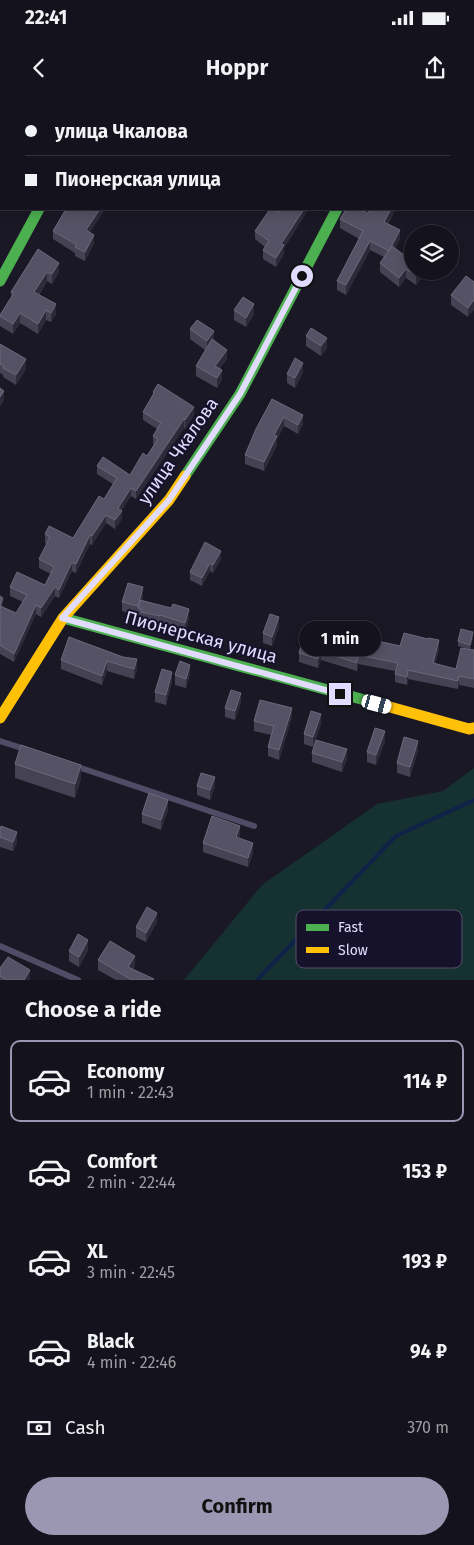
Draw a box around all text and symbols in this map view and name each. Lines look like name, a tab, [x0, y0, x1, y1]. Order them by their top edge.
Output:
text: 22:41	[25, 6, 67, 29]
icon: back	[25, 54, 53, 82]
text: Hoppr	[206, 54, 268, 81]
icon: share	[421, 54, 449, 82]
text: улица Чкалова	[55, 120, 188, 143]
text: Пионерская улица	[55, 168, 221, 191]
map controls	[404, 225, 459, 280]
button: layers	[404, 225, 459, 280]
route start	[291, 265, 313, 287]
street label: улица Чкалова	[133, 393, 223, 509]
street label: Пионерская улица	[122, 606, 280, 668]
callout: 1 min	[299, 622, 381, 656]
text: 1 min	[321, 629, 359, 648]
route end	[329, 683, 351, 705]
car	[360, 693, 393, 715]
legend	[296, 910, 462, 968]
text: Fast	[338, 919, 364, 936]
text: Slow	[338, 942, 368, 959]
text: Choose a ride	[25, 996, 161, 1023]
icon: car	[27, 1059, 72, 1104]
text: Economy	[87, 1060, 164, 1083]
text: 114 ₽	[403, 1070, 447, 1093]
text: 1 min · 22:43	[87, 1083, 174, 1102]
icon: car	[27, 1149, 72, 1194]
text: Comfort	[87, 1150, 157, 1173]
text: 153 ₽	[402, 1160, 447, 1183]
text: 2 min · 22:44	[87, 1173, 176, 1192]
icon: car	[27, 1239, 72, 1284]
text: XL	[87, 1240, 108, 1263]
text: 193 ₽	[402, 1250, 447, 1273]
text: 3 min · 22:45	[87, 1263, 175, 1282]
icon: car	[27, 1329, 72, 1374]
text: Black	[87, 1330, 134, 1353]
text: 94 ₽	[410, 1340, 447, 1363]
text: 4 min · 22:46	[87, 1353, 176, 1372]
icon: cash	[25, 1414, 53, 1442]
text: Cash	[65, 1416, 106, 1439]
text: 370 m	[407, 1418, 449, 1437]
button: Confirm	[25, 1477, 449, 1535]

